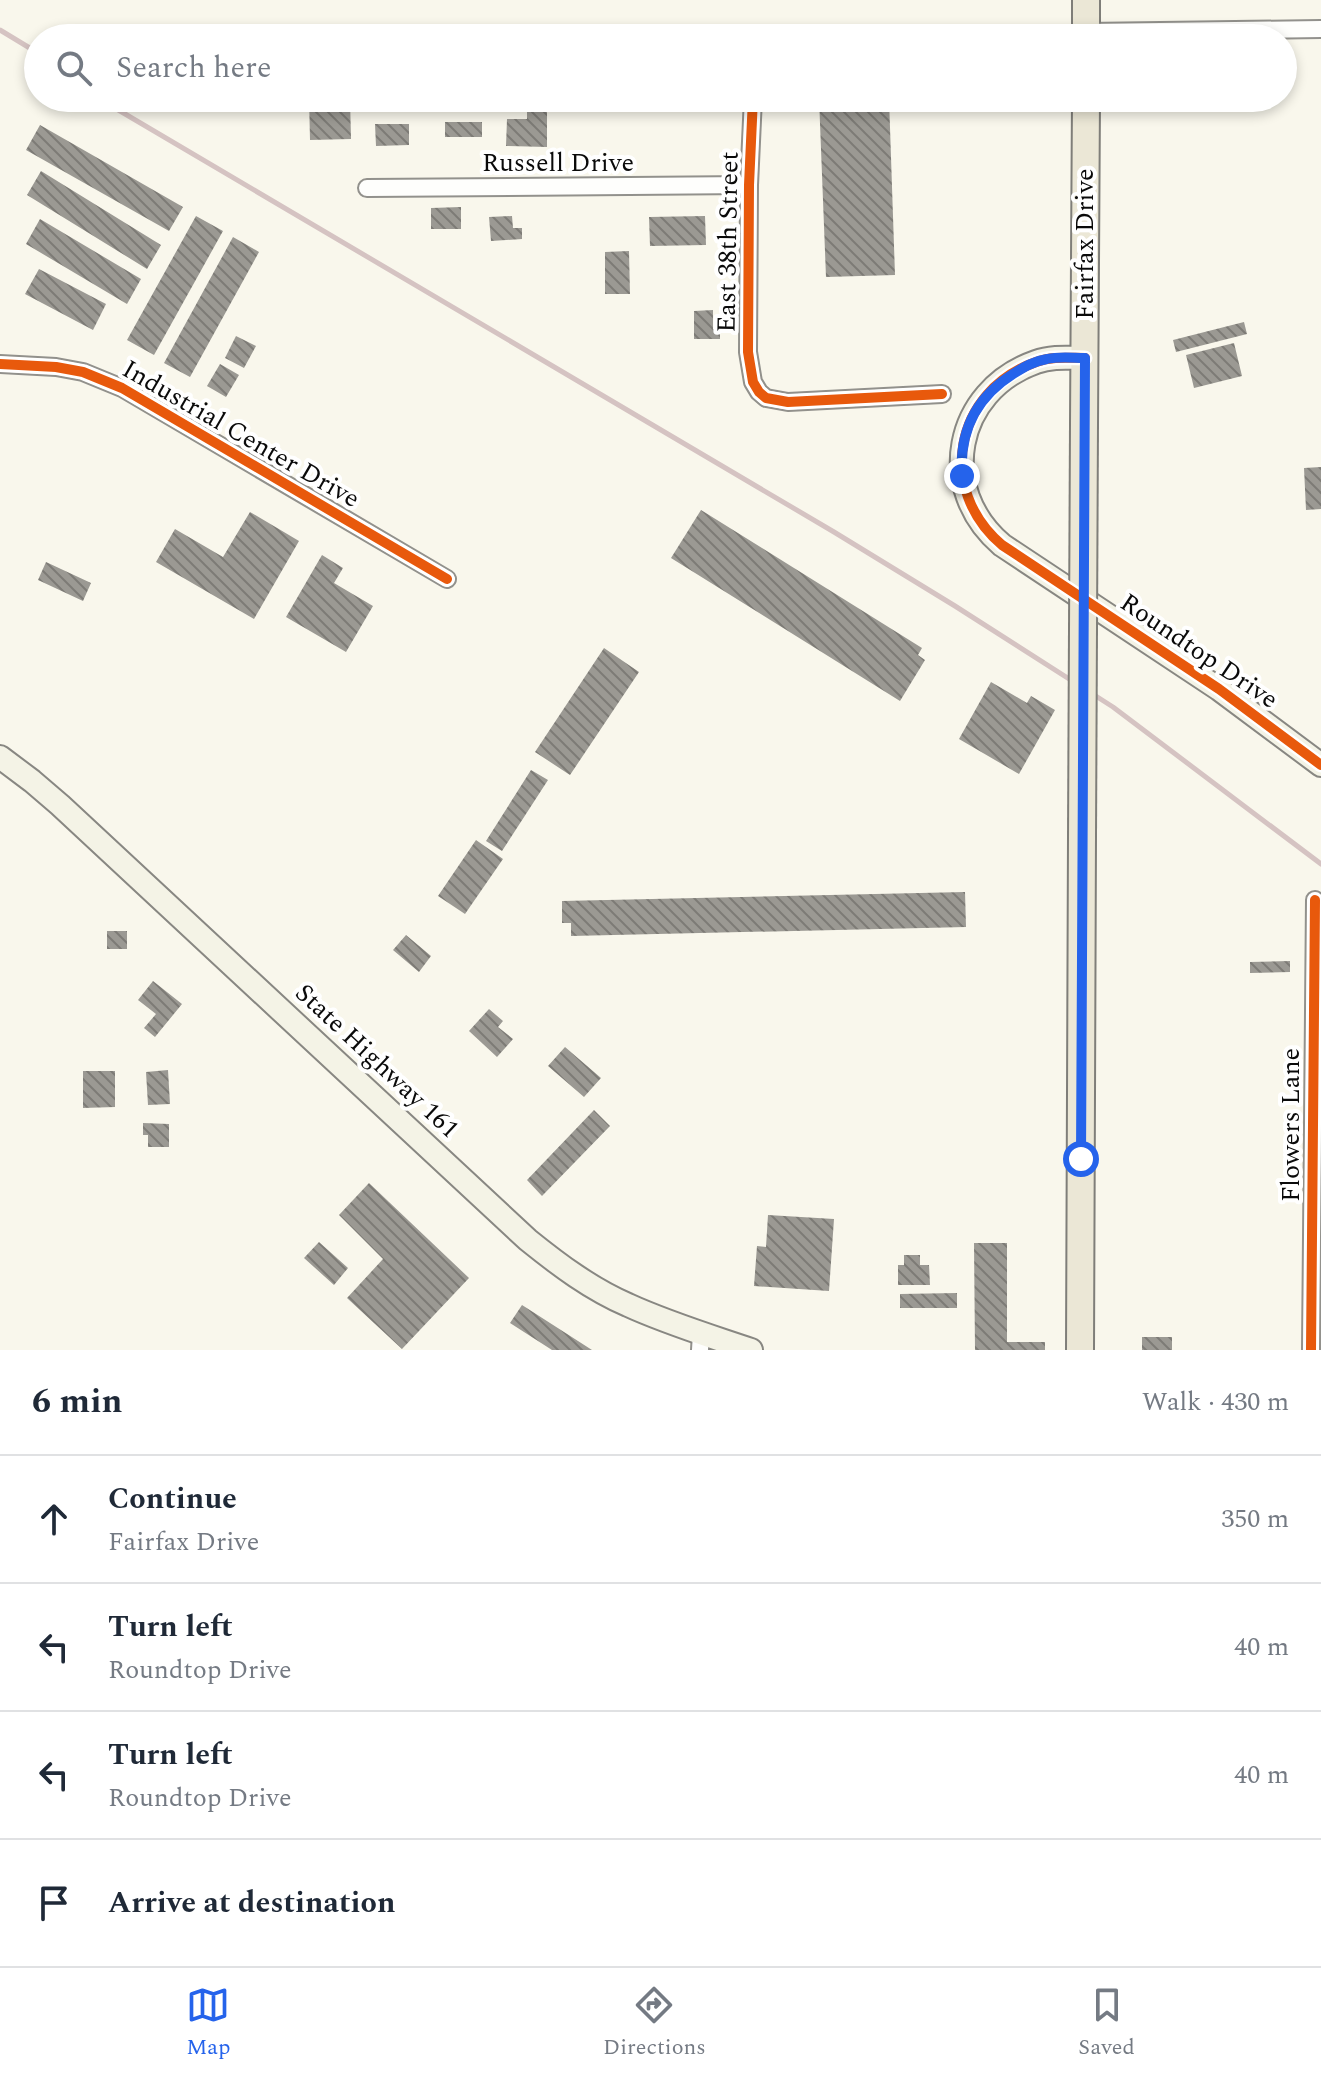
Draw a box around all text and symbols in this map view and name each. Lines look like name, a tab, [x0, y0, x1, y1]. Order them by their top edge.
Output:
search box	[24, 24, 1297, 112]
text: Search here	[116, 45, 272, 91]
icon: search	[52, 46, 96, 90]
street label: Russell Drive	[482, 143, 634, 183]
street label: East 38th Street	[706, 151, 750, 333]
street label: Fairfax Drive	[1065, 168, 1105, 320]
street label: Industrial Center Drive	[115, 349, 367, 519]
route end	[944, 458, 980, 494]
street label: Roundtop Drive	[1112, 583, 1286, 719]
street label: State Highway 161	[286, 974, 468, 1148]
street label: Flowers Lane	[1271, 1048, 1311, 1202]
route start	[1063, 1141, 1099, 1177]
text: 6 min	[32, 1376, 122, 1428]
text: Walk · 430 m	[1142, 1382, 1289, 1422]
text: Continue	[108, 1476, 237, 1522]
icon: ahead	[32, 1497, 76, 1541]
text: 350 m	[1221, 1499, 1289, 1539]
text: Fairfax Drive	[108, 1522, 259, 1562]
text: Turn left	[108, 1604, 233, 1650]
icon: left	[32, 1625, 76, 1669]
text: 40 m	[1234, 1627, 1289, 1667]
text: Roundtop Drive	[108, 1650, 292, 1690]
text: Turn left	[108, 1732, 233, 1778]
icon: left	[32, 1753, 76, 1797]
text: 40 m	[1234, 1755, 1289, 1795]
text: Roundtop Drive	[108, 1778, 292, 1818]
text: Arrive at destination	[108, 1880, 395, 1926]
icon: arrive	[32, 1881, 76, 1925]
tab: Map	[186, 1983, 231, 2064]
tab: Directions	[603, 1983, 706, 2064]
tab: Saved	[1078, 1983, 1135, 2064]

